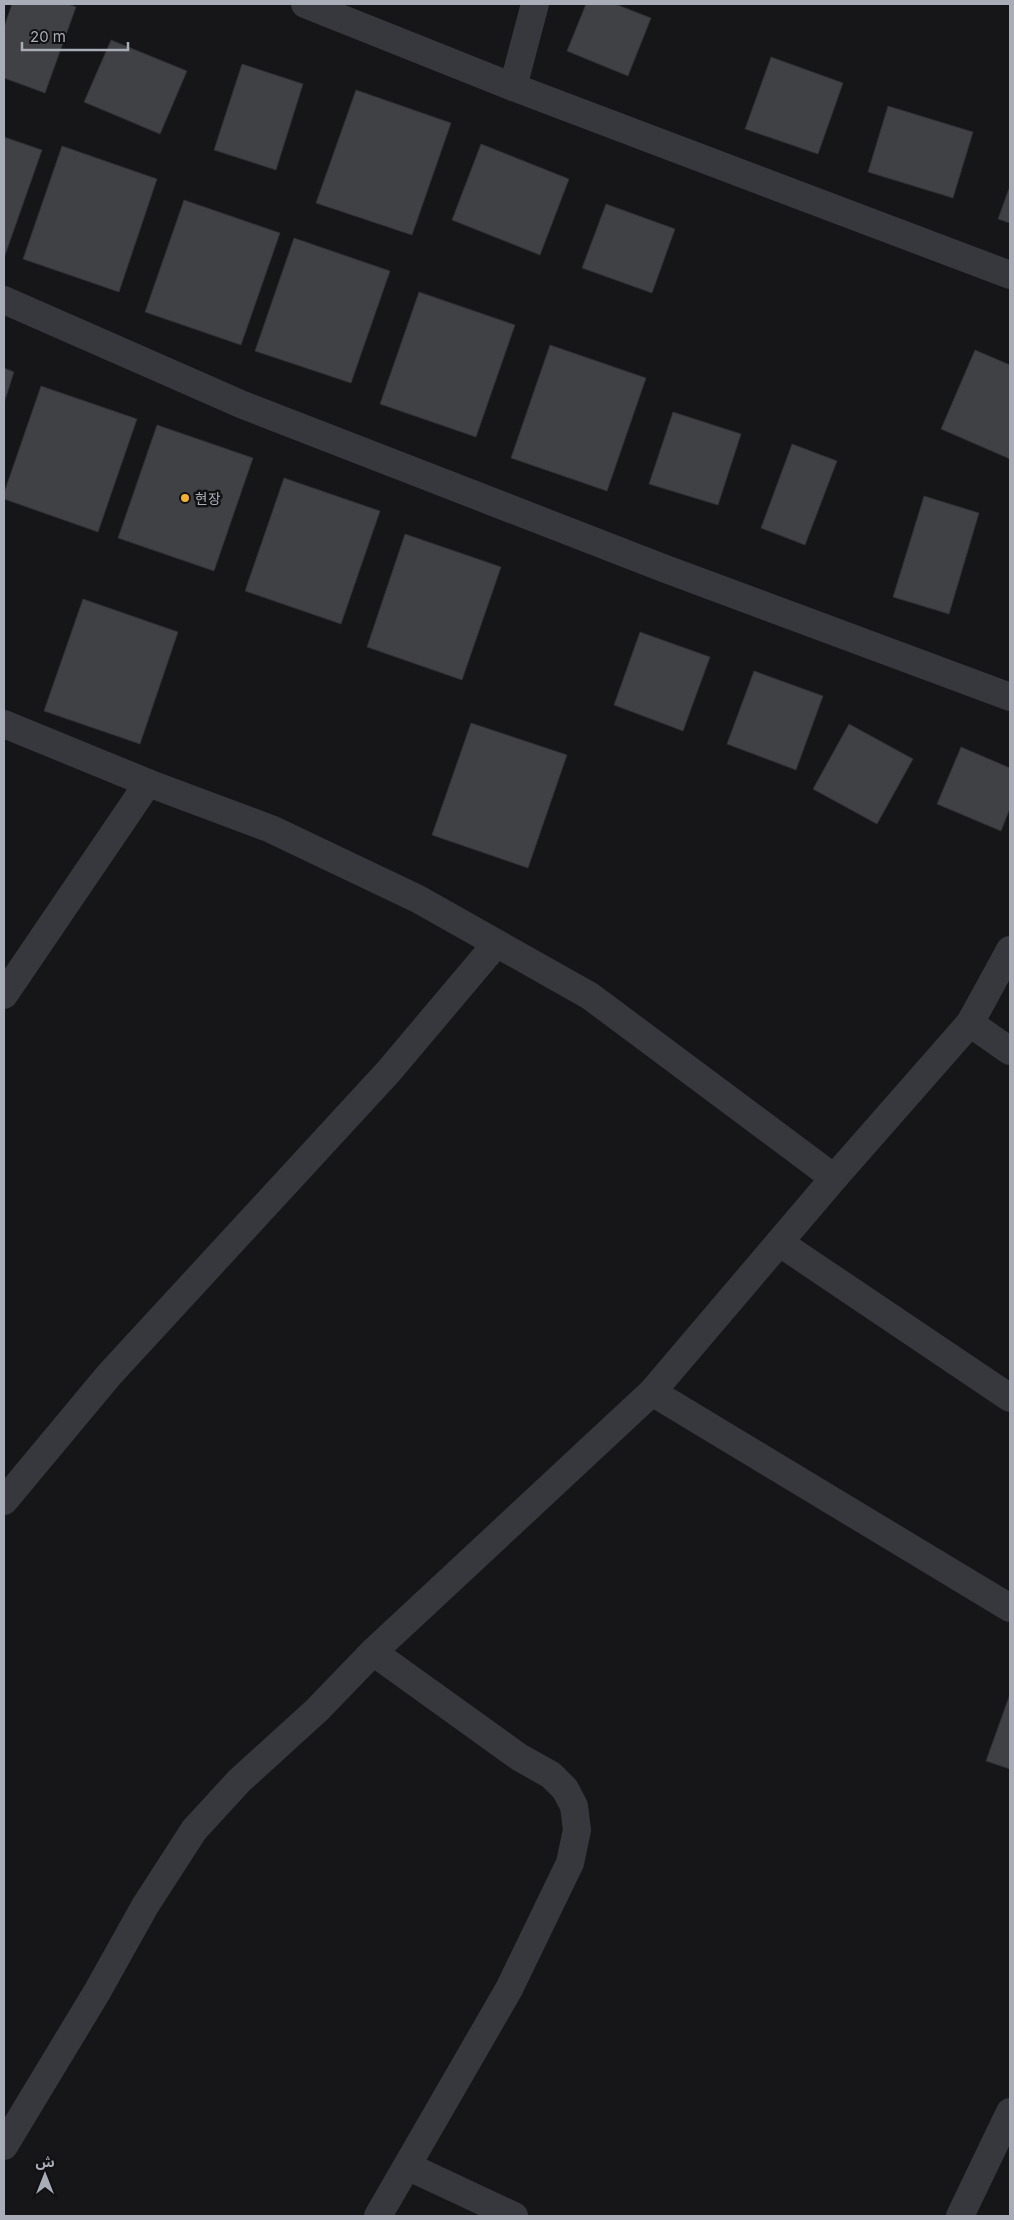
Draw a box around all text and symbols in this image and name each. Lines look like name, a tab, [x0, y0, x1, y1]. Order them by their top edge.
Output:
scale bar	[22, 20, 129, 52]
text: 20 m	[30, 27, 66, 46]
place label: 현장	[195, 490, 221, 507]
marker: 현장	[179, 492, 191, 504]
north arrow	[20, 2150, 70, 2200]
text: ش	[35, 2153, 55, 2170]

